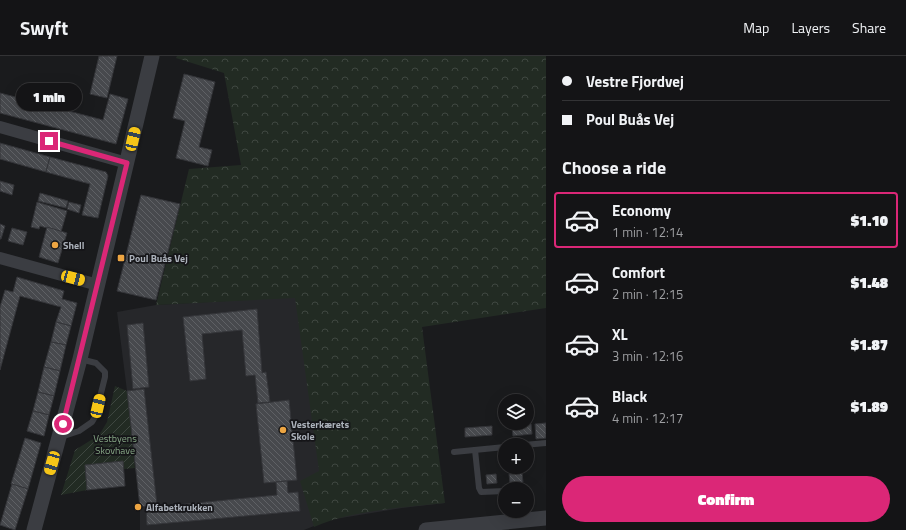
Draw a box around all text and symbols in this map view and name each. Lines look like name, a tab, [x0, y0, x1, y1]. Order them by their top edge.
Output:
text: Swyft	[20, 13, 68, 42]
text: Map	[743, 17, 769, 38]
text: Layers	[791, 17, 830, 38]
text: Share	[852, 17, 886, 38]
text: Vestre Fjordvej	[586, 70, 684, 93]
callout: 1 min	[16, 83, 82, 111]
text: 1 min	[33, 87, 65, 107]
text: Poul Buås Vej	[586, 108, 674, 131]
car	[124, 126, 142, 152]
route end	[40, 132, 58, 150]
text: Choose a ride	[562, 154, 666, 181]
text: Economy	[612, 199, 671, 222]
icon: car	[564, 202, 600, 238]
text: $1.10	[851, 209, 888, 232]
text: 1 min · 12:14	[612, 222, 683, 242]
place label: Shell	[63, 238, 85, 253]
marker: Shell	[50, 240, 60, 250]
place label: Poul Buås Vej	[129, 251, 188, 266]
marker: Poul Buås Vej	[116, 253, 126, 263]
text: Comfort	[612, 261, 665, 284]
icon: car	[564, 264, 600, 300]
car	[60, 269, 86, 287]
text: $1.48	[851, 271, 888, 294]
text: 2 min · 12:15	[612, 284, 683, 304]
text: XL	[612, 323, 628, 346]
icon: car	[564, 326, 600, 362]
text: $1.87	[851, 333, 888, 356]
text: 3 min · 12:16	[612, 346, 683, 366]
text: Black	[612, 385, 647, 408]
icon: car	[564, 388, 600, 424]
car	[89, 393, 107, 419]
map controls	[498, 394, 534, 518]
button: layers	[498, 394, 534, 430]
text: $1.89	[851, 395, 888, 418]
text: 4 min · 12:17	[612, 408, 683, 428]
route start	[54, 415, 72, 433]
place label: Vesterkærets Skole	[291, 417, 349, 444]
marker: Vesterkærets Skole	[278, 425, 288, 435]
park label: Vestbyens Skovhave	[93, 431, 137, 458]
button: +	[498, 438, 534, 474]
car	[43, 450, 61, 476]
button: Confirm	[562, 476, 890, 522]
button: −	[498, 482, 534, 518]
place label: Alfabetkrukken	[146, 500, 213, 515]
marker: Alfabetkrukken	[133, 502, 143, 512]

